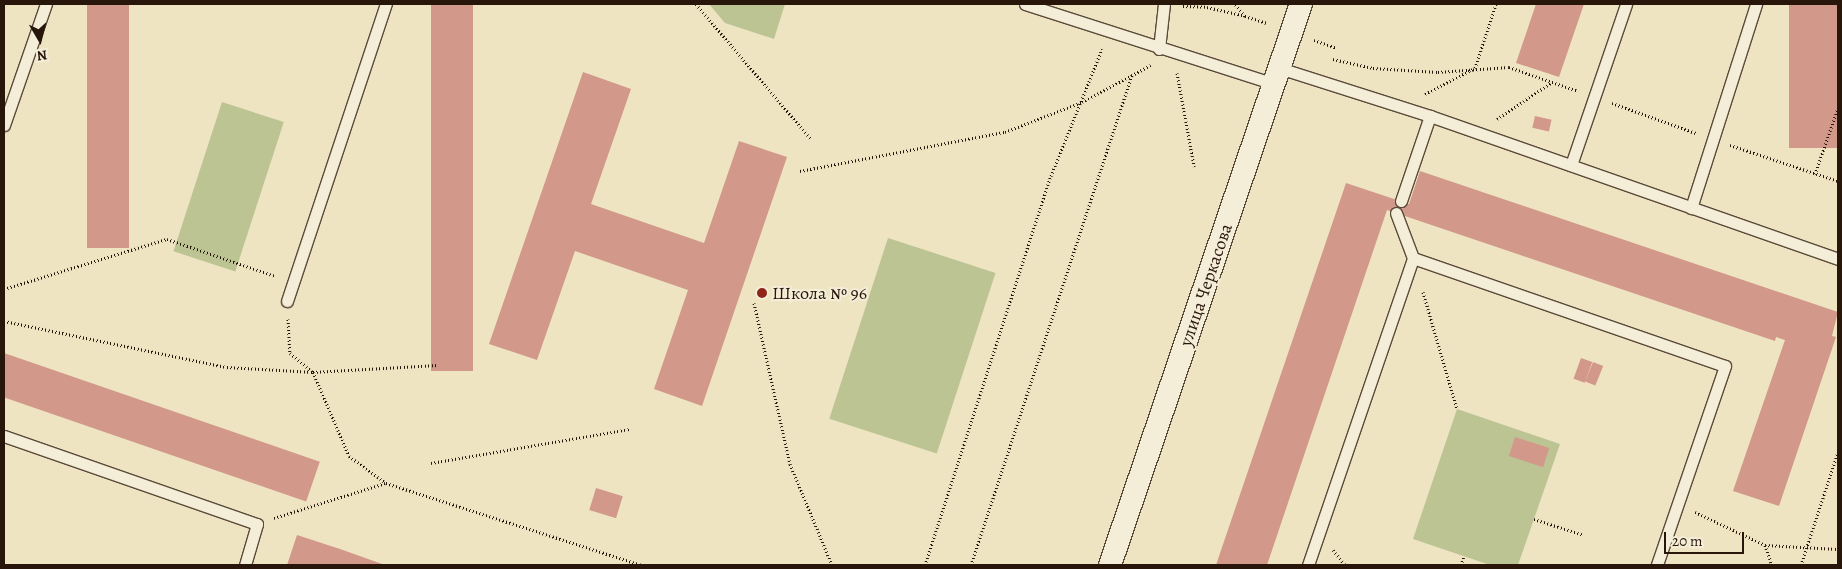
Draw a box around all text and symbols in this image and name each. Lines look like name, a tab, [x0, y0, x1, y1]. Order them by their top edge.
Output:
north arrow	[15, 15, 65, 65]
text: N	[36, 45, 49, 65]
street label: улица Черкасова	[1175, 221, 1237, 349]
place label: Школа № 96	[772, 282, 867, 304]
marker: Школа № 96	[756, 287, 768, 299]
scale bar	[1667, 522, 1747, 554]
text: 20 m	[1672, 531, 1703, 551]

